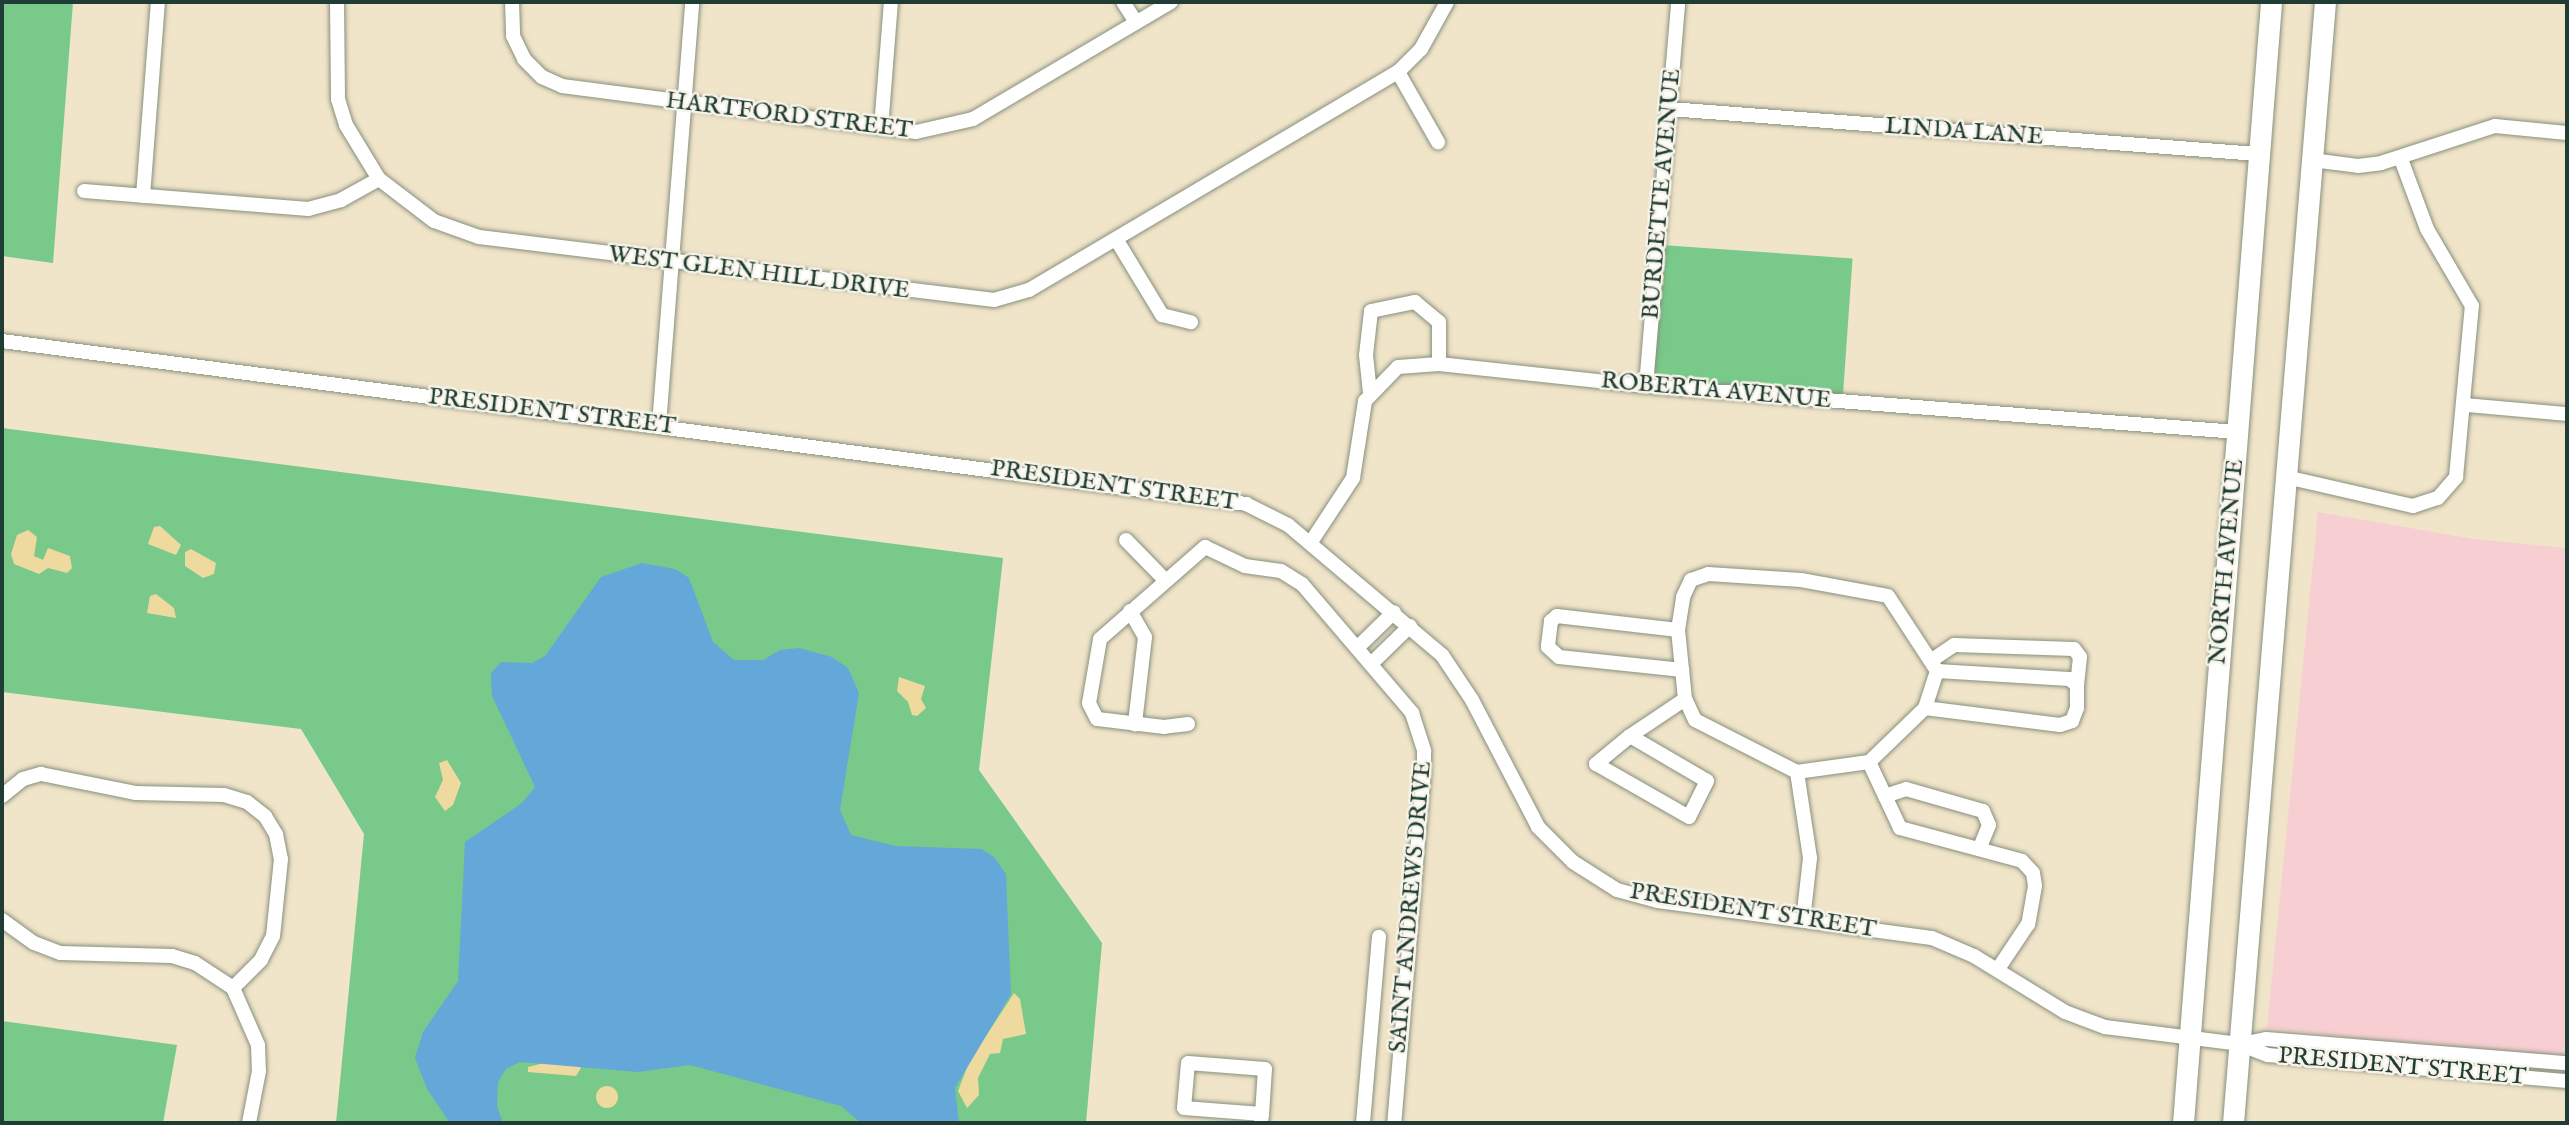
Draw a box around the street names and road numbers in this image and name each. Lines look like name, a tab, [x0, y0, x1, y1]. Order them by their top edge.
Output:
street label: BURDETTE AVENUE	[1637, 67, 1687, 321]
street label: HARTFORD STREET	[664, 87, 914, 145]
street label: LINDA LANE	[1884, 112, 2044, 152]
street label: WEST GLEN HILL DRIVE	[607, 240, 911, 306]
street label: ROBERTA AVENUE	[1600, 367, 1832, 415]
street label: PRESIDENT STREET	[427, 383, 677, 441]
street label: PRESIDENT STREET	[989, 454, 1239, 518]
street label: NORTH AVENUE	[2204, 458, 2250, 666]
street label: SAINT ANDREWS DRIVE	[1384, 760, 1438, 1054]
street label: PRESIDENT STREET	[1628, 877, 1878, 945]
street label: PRESIDENT STREET	[2277, 1042, 2527, 1092]

